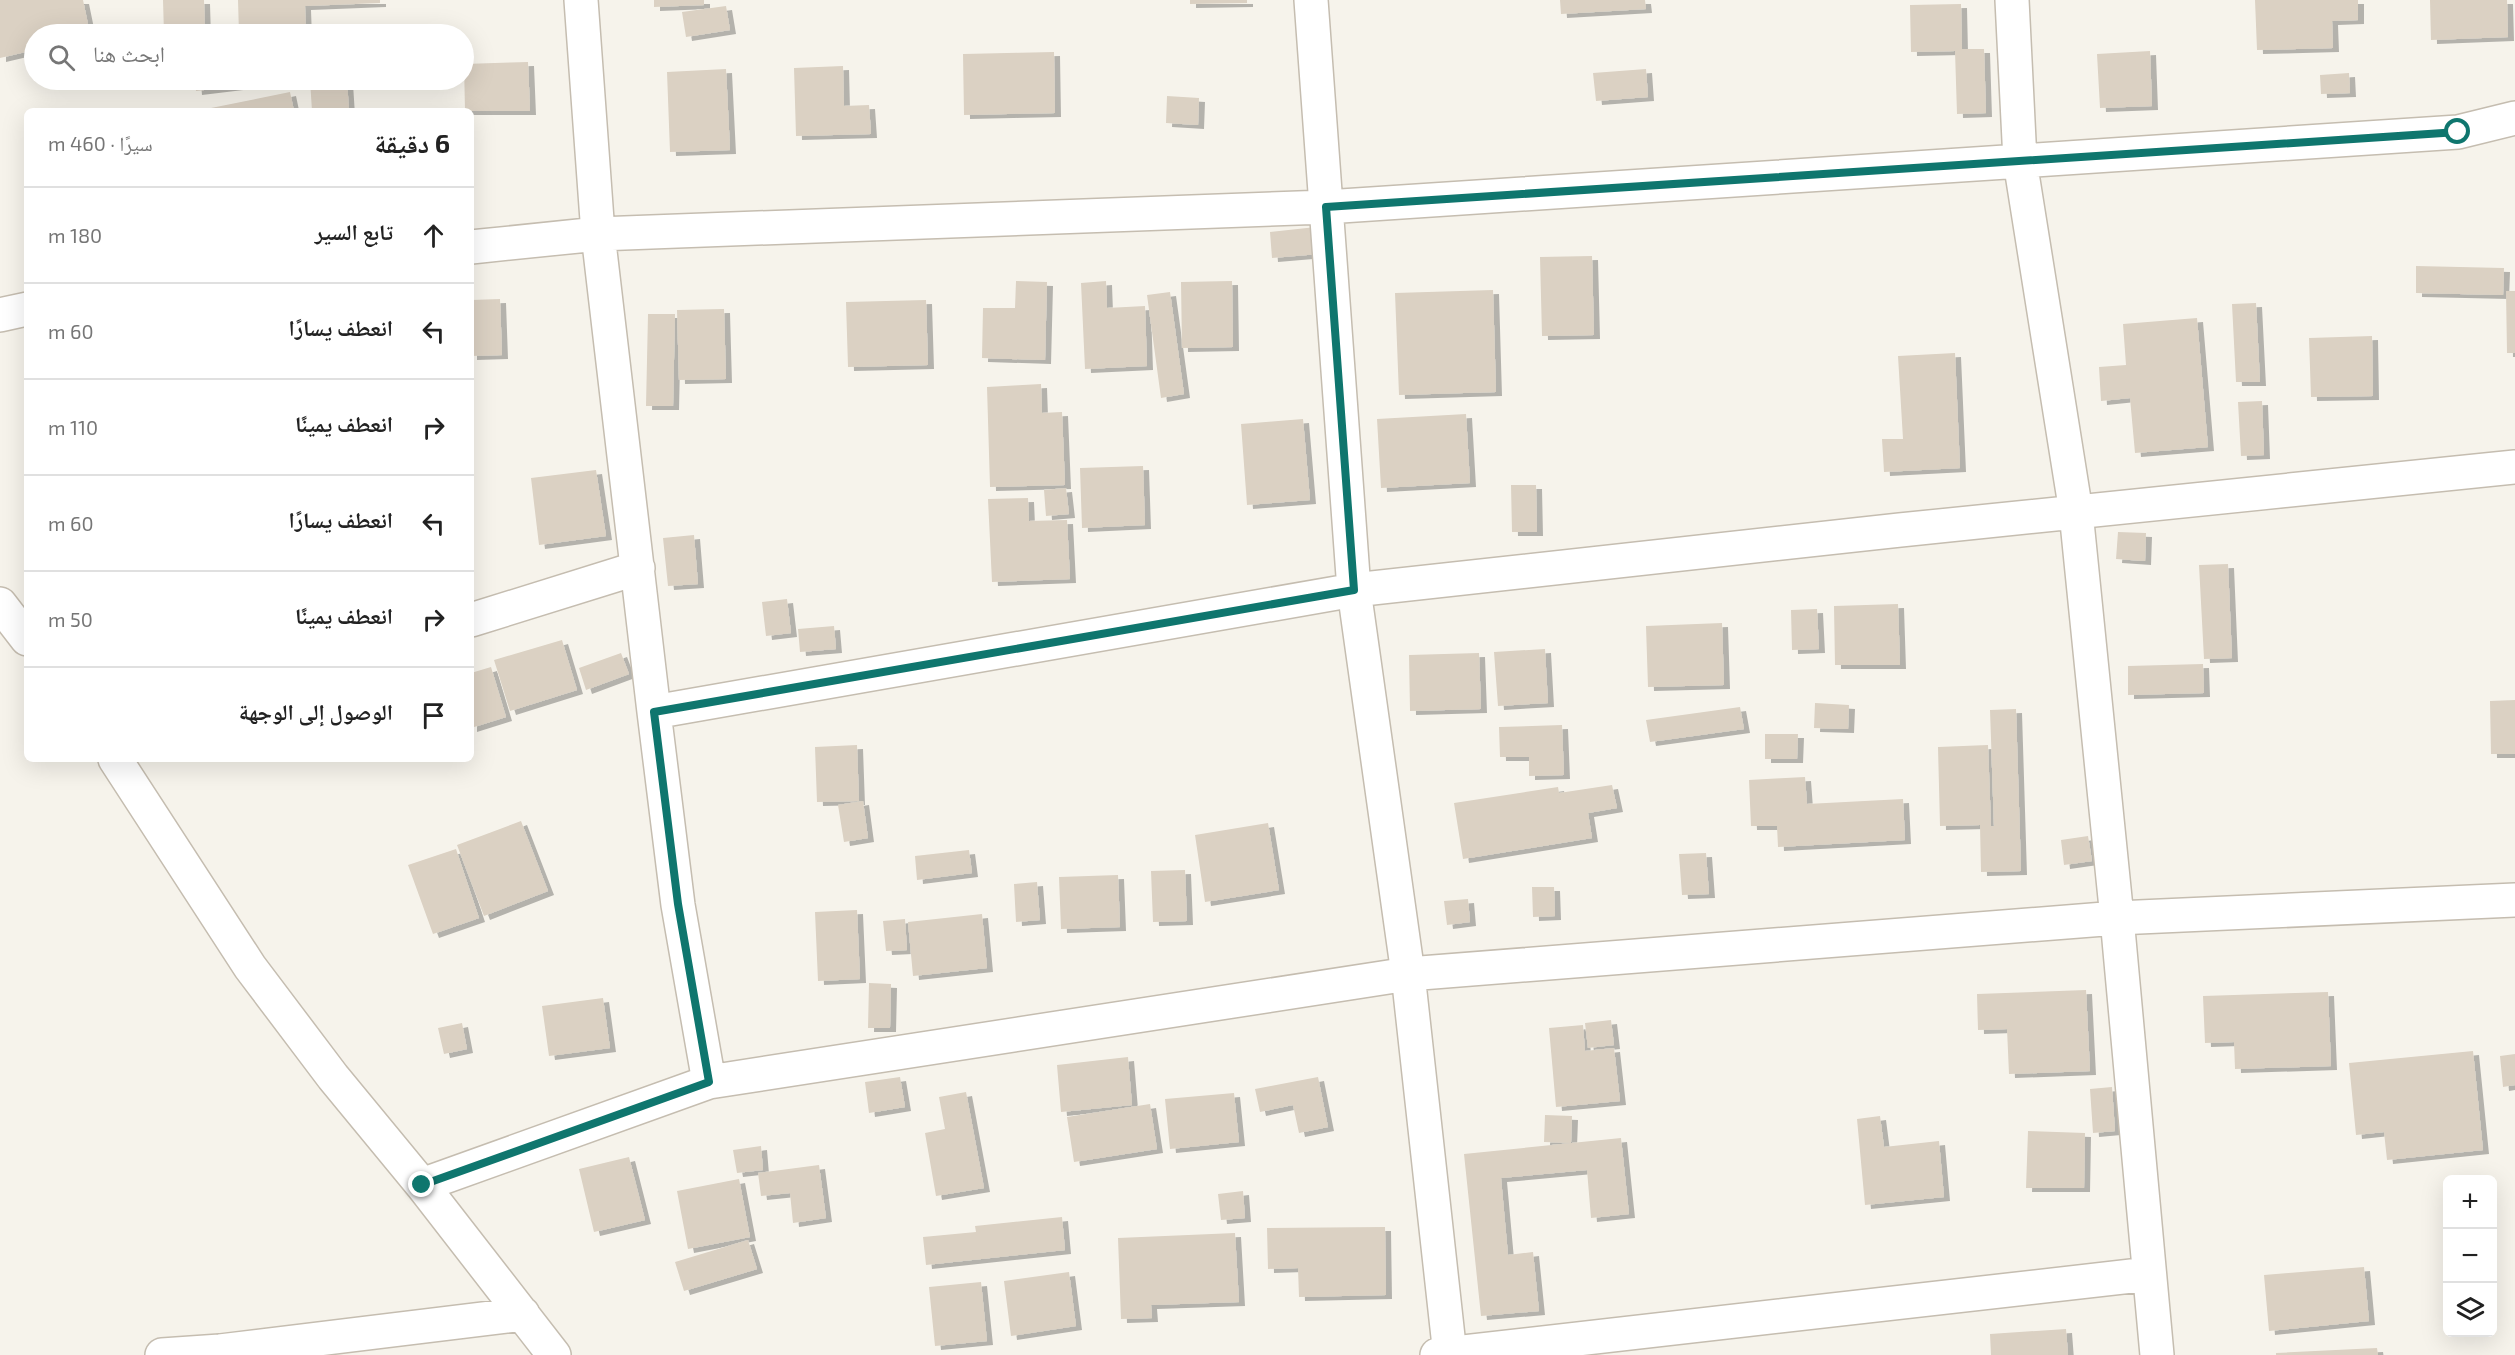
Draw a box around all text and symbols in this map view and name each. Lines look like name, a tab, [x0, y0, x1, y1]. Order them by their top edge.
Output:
search box	[24, 24, 474, 90]
text: ابحث هنا	[93, 40, 165, 66]
icon: search	[45, 41, 78, 74]
route start	[2444, 118, 2470, 144]
text: 6 دقيقة	[374, 127, 450, 158]
text: سيرًا · 460 m	[48, 131, 153, 155]
text: تابع السير	[315, 218, 393, 244]
icon: ahead	[417, 219, 450, 252]
text: 180 m	[48, 223, 102, 247]
text: انعطف يسارًا	[288, 314, 393, 340]
icon: left	[417, 315, 450, 348]
text: 60 m	[48, 319, 94, 343]
text: انعطف يمينًا	[295, 410, 393, 436]
icon: right	[417, 411, 450, 444]
text: 110 m	[48, 415, 98, 439]
text: انعطف يسارًا	[288, 506, 393, 532]
icon: left	[417, 507, 450, 540]
text: 60 m	[48, 511, 94, 535]
text: انعطف يمينًا	[295, 602, 393, 628]
icon: right	[417, 603, 450, 636]
text: 50 m	[48, 607, 93, 631]
text: الوصول إلى الوجهة	[239, 698, 393, 724]
icon: arrive	[417, 699, 450, 732]
route end	[408, 1171, 434, 1197]
map controls	[2443, 1175, 2497, 1337]
button: +	[2443, 1175, 2497, 1229]
button: −	[2443, 1229, 2497, 1283]
button: layers	[2443, 1283, 2497, 1337]

